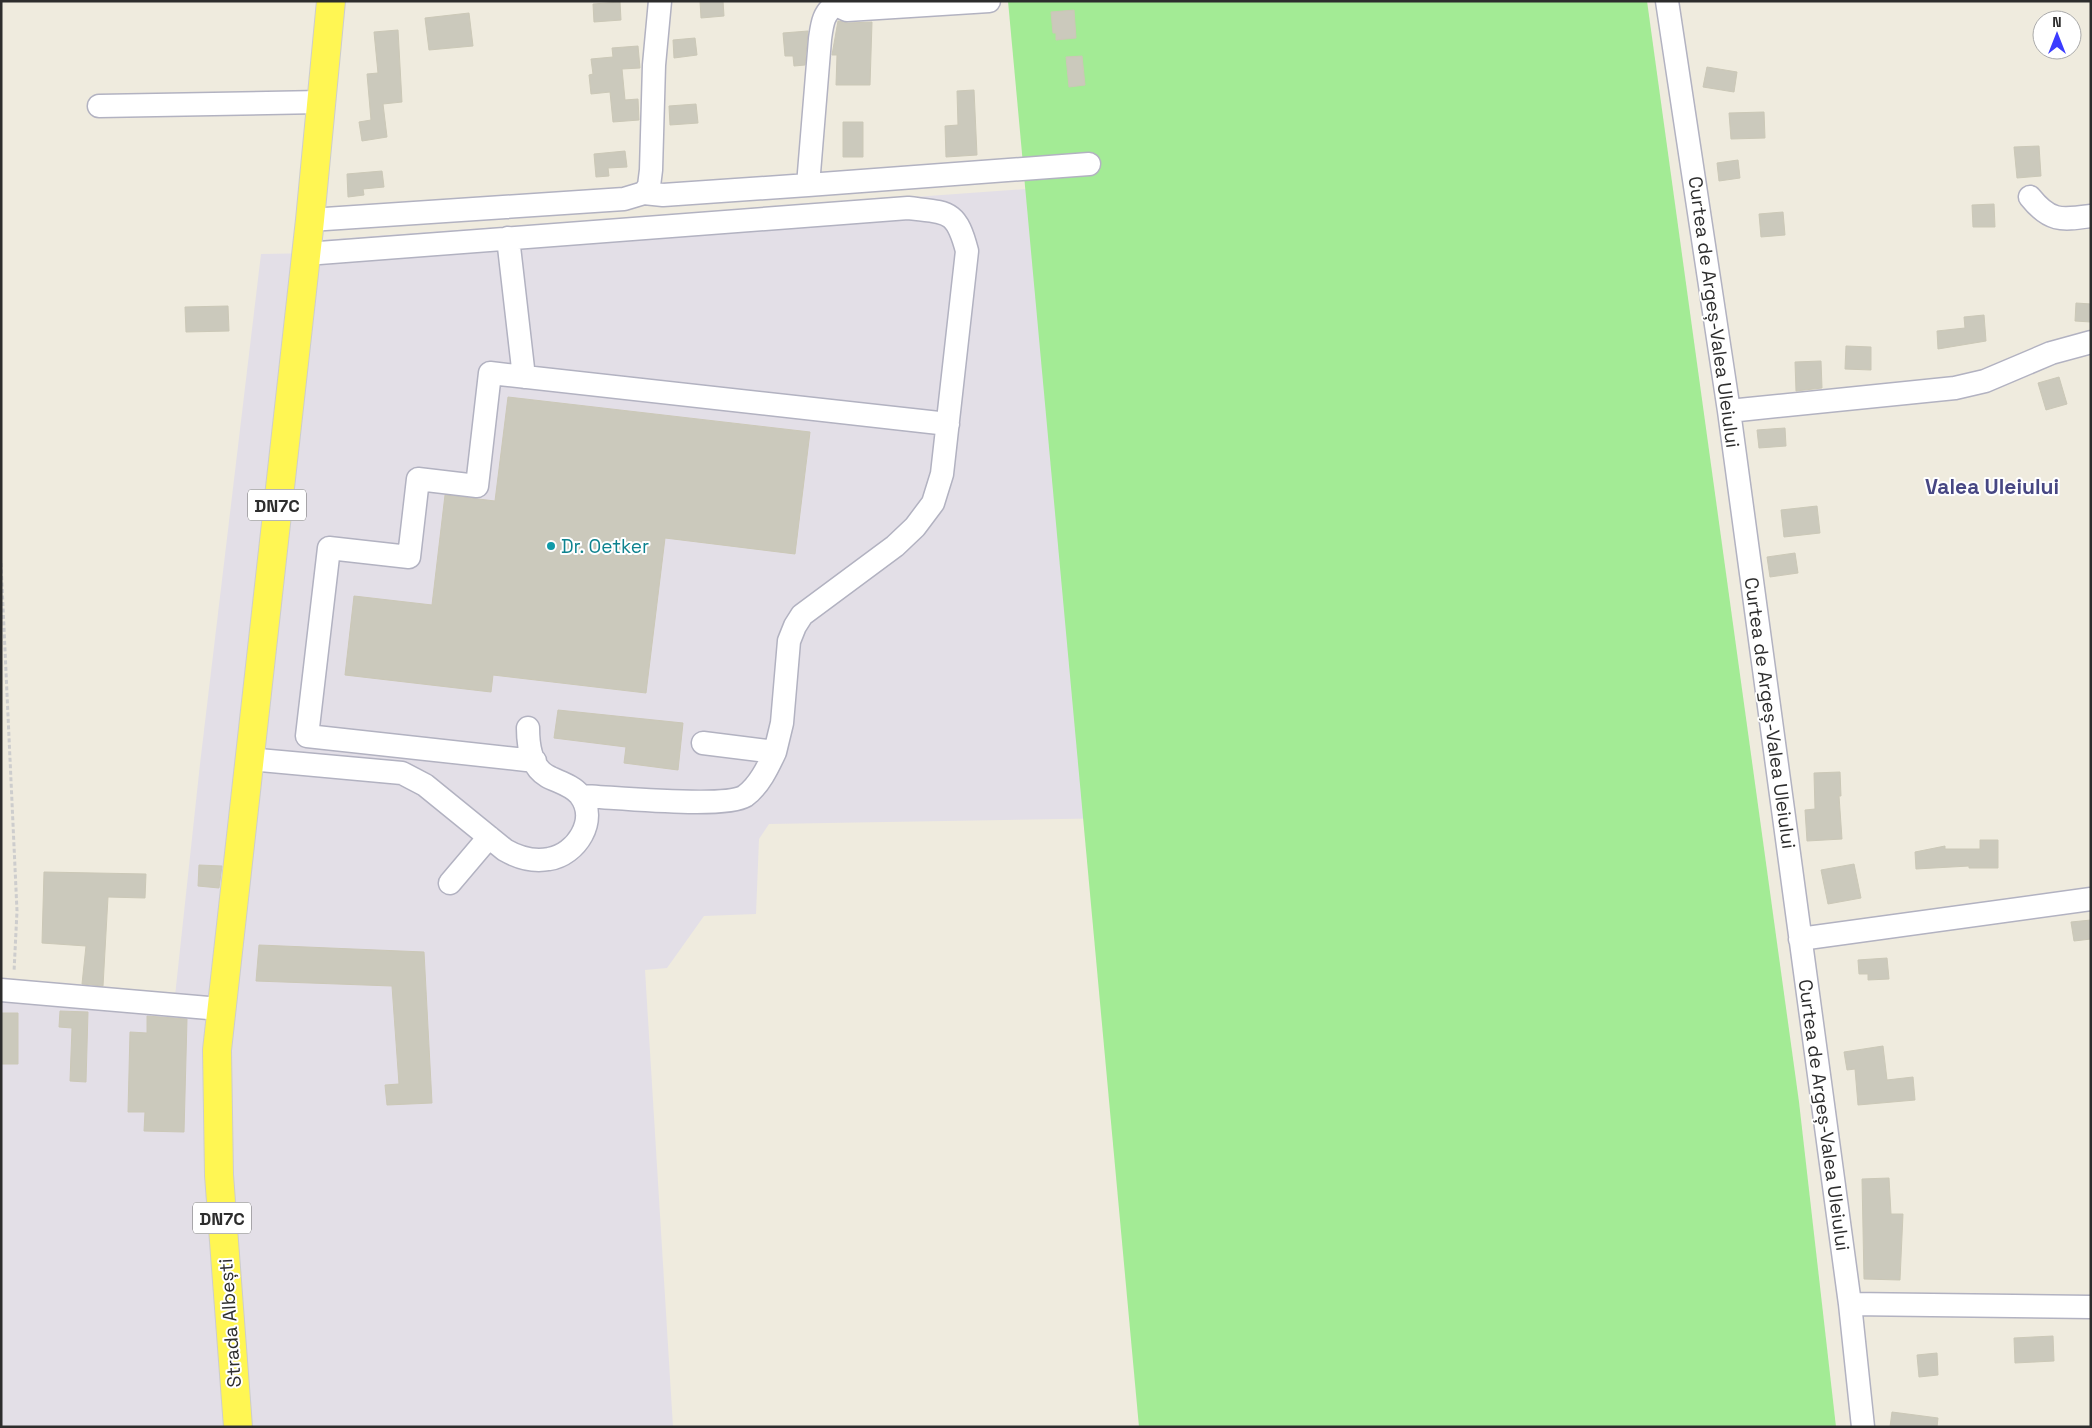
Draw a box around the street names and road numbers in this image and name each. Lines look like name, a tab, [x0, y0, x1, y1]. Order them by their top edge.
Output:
street label: Curtea de Argeș-Valea Uleiului	[1683, 175, 1745, 449]
road number: DN7C	[248, 490, 306, 520]
street label: Curtea de Argeș-Valea Uleiului	[1739, 576, 1801, 850]
street label: Curtea de Argeș-Valea Uleiului	[1793, 978, 1855, 1252]
road number: DN7C	[193, 1202, 251, 1234]
street label: Strada Albești	[213, 1258, 247, 1388]

